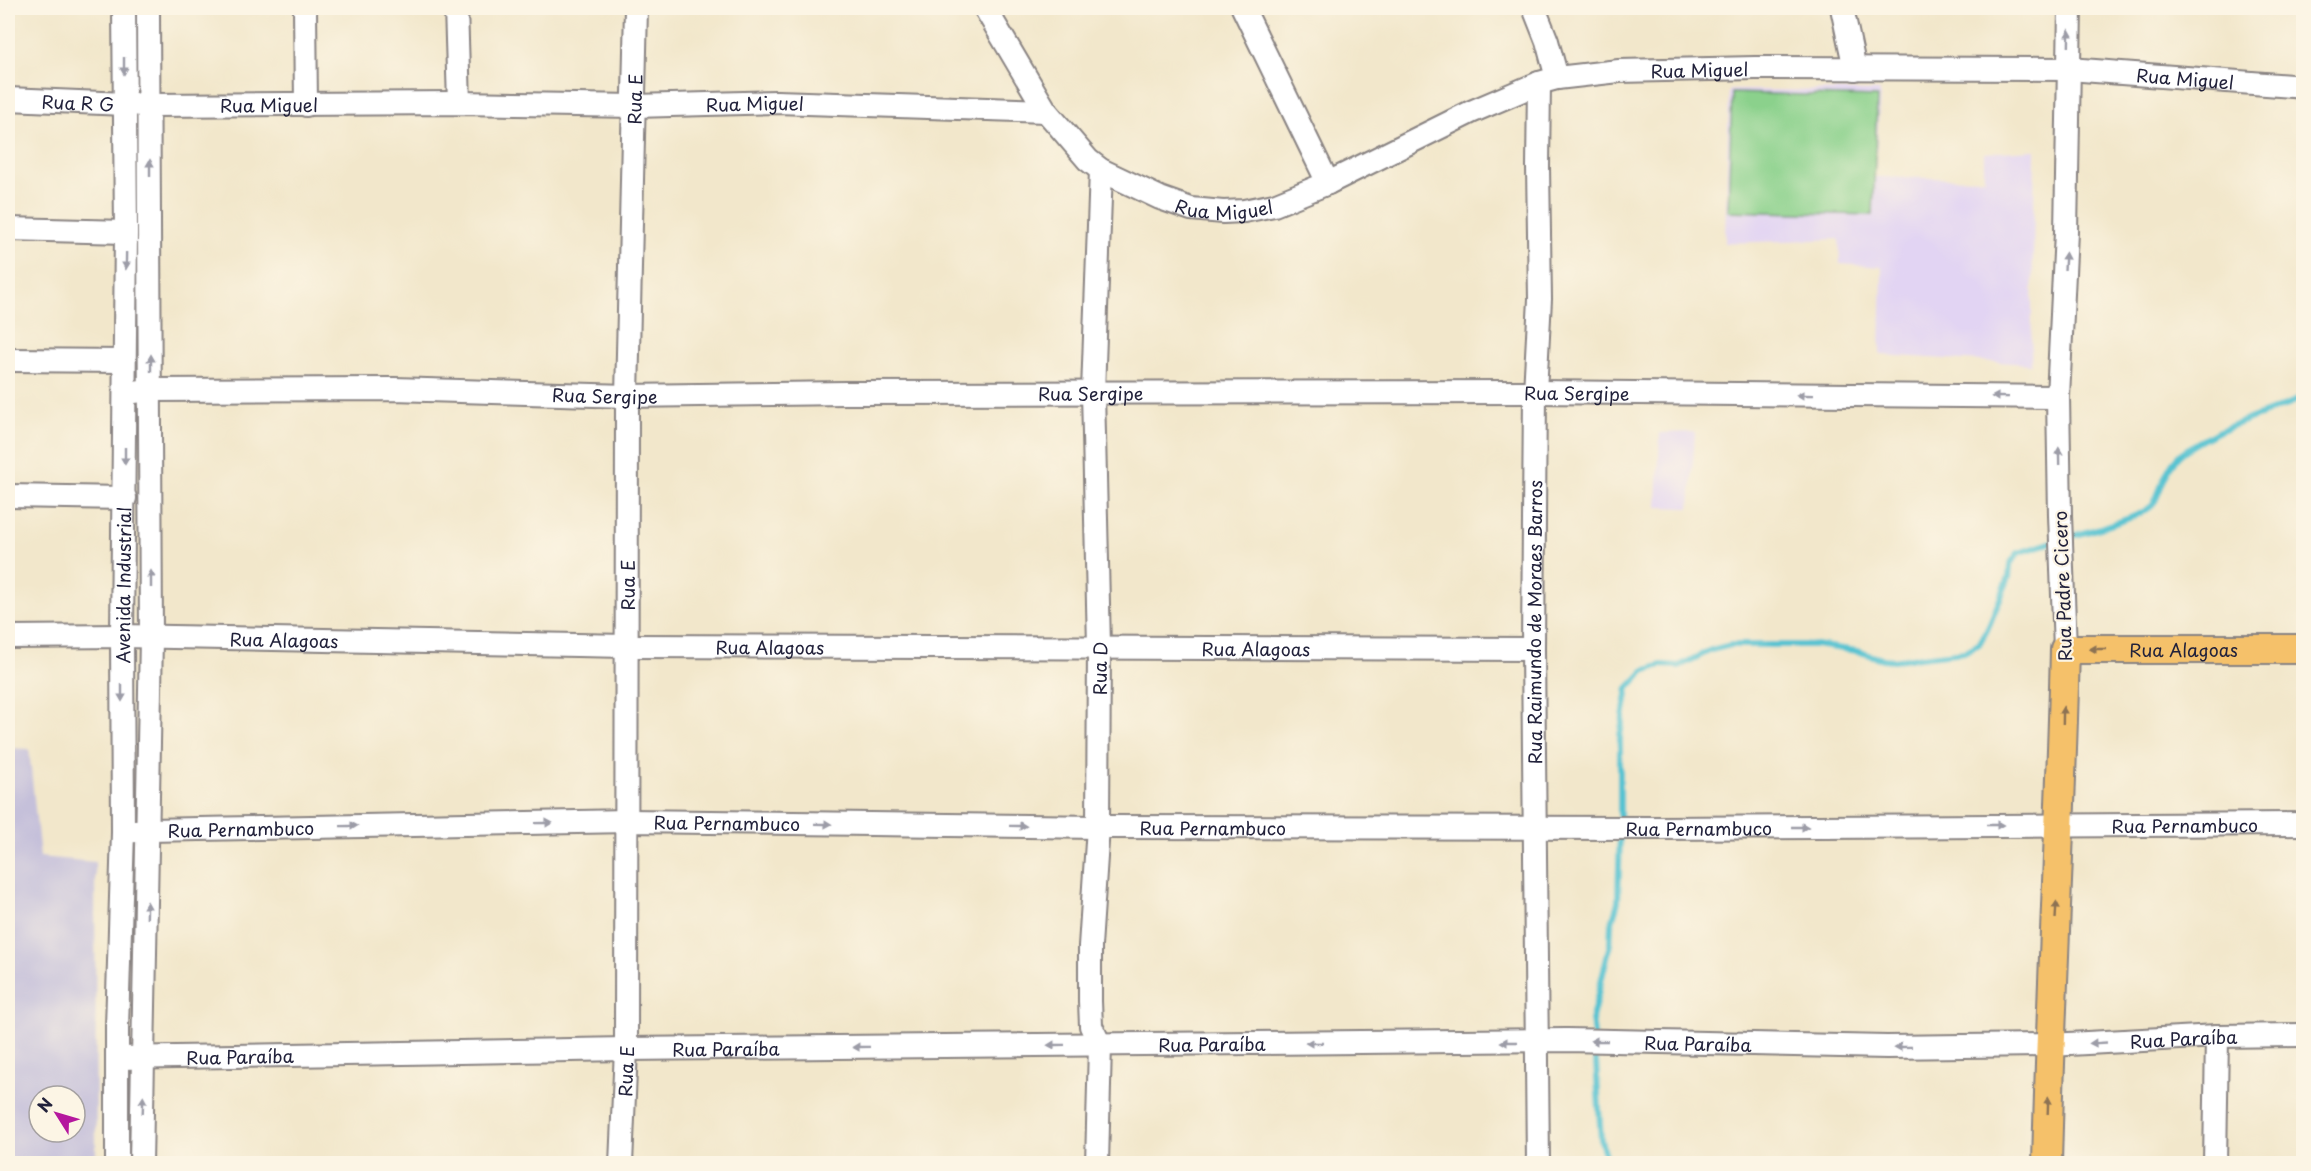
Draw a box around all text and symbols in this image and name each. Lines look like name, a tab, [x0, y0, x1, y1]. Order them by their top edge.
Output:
one-way arrow	[2065, 29, 2074, 48]
street label: Rua Miguel	[1650, 55, 1749, 84]
one-way arrow	[119, 56, 129, 75]
street label: Rua Miguel	[2135, 61, 2235, 95]
street label: Rua E	[620, 73, 648, 125]
street label: Rua R G	[41, 87, 115, 117]
street label: Rua Miguel	[705, 88, 804, 117]
street label: Rua Miguel	[220, 90, 318, 118]
one-way arrow	[145, 159, 155, 178]
street label: Rua Miguel	[1172, 191, 1275, 226]
one-way arrow	[121, 251, 131, 270]
one-way arrow	[2060, 252, 2070, 271]
one-way arrow	[146, 354, 156, 373]
street label: Rua Sergipe	[1524, 378, 1630, 406]
street label: Rua Sergipe	[1038, 379, 1143, 406]
street label: Rua Sergipe	[552, 380, 658, 410]
one-way arrow	[1795, 390, 1814, 400]
one-way arrow	[1990, 392, 2009, 402]
one-way arrow	[120, 446, 130, 465]
one-way arrow	[2054, 447, 2064, 466]
street label: Rua Raimundo de Moraes Barros	[1519, 480, 1548, 764]
street label: Avenida Industrial	[108, 507, 137, 664]
street label: Rua Padre Cicero	[2046, 510, 2078, 662]
street label: Rua E	[613, 560, 640, 611]
one-way arrow	[146, 570, 156, 589]
street label: Rua Alagoas	[229, 625, 339, 654]
street label: Rua Alagoas	[715, 633, 824, 660]
street label: Rua Alagoas	[1201, 634, 1310, 662]
street label: Rua Alagoas	[2129, 636, 2238, 663]
street label: Rua D	[1085, 641, 1113, 695]
one-way arrow	[2089, 644, 2108, 654]
one-way arrow	[117, 683, 127, 702]
one-way arrow	[2059, 706, 2068, 725]
street label: Rua Pernambuco	[653, 808, 800, 837]
street label: Rua Pernambuco	[2111, 811, 2258, 839]
street label: Rua Pernambuco	[167, 813, 314, 843]
street label: Rua Pernambuco	[1140, 814, 1286, 841]
street label: Rua Pernambuco	[1626, 814, 1772, 842]
one-way arrow	[535, 818, 554, 827]
one-way arrow	[814, 819, 833, 829]
one-way arrow	[1985, 820, 2004, 830]
one-way arrow	[340, 821, 359, 831]
one-way arrow	[1009, 821, 1028, 831]
one-way arrow	[1790, 822, 1809, 832]
one-way arrow	[143, 901, 152, 920]
one-way arrow	[2052, 901, 2061, 920]
street label: Rua Paraíba	[2129, 1022, 2238, 1054]
street label: Rua Paraíba	[1644, 1028, 1753, 1058]
street label: Rua Paraíba	[1158, 1029, 1267, 1057]
street label: Rua Paraíba	[672, 1034, 781, 1062]
one-way arrow	[1590, 1036, 1609, 1046]
one-way arrow	[1499, 1037, 1518, 1046]
one-way arrow	[1304, 1038, 1323, 1048]
one-way arrow	[2089, 1038, 2108, 1047]
one-way arrow	[1046, 1040, 1065, 1050]
street label: Rua Paraíba	[186, 1041, 295, 1070]
one-way arrow	[851, 1042, 870, 1052]
one-way arrow	[1894, 1042, 1913, 1052]
street label: Rua E	[610, 1045, 640, 1097]
north arrow	[27, 1084, 87, 1144]
text: N	[31, 1092, 58, 1117]
one-way arrow	[139, 1096, 148, 1115]
one-way arrow	[2043, 1096, 2053, 1115]

